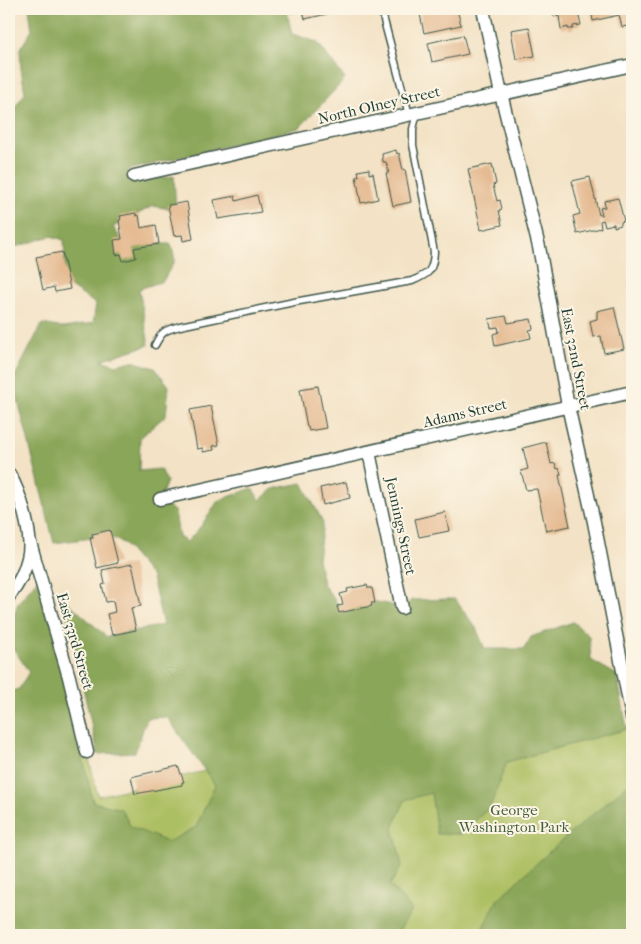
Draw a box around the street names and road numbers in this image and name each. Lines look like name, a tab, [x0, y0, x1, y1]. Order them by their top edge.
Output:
street label: North Olney Street	[316, 82, 442, 128]
street label: East 32nd Street	[557, 306, 595, 412]
street label: Adams Street	[420, 394, 509, 432]
street label: Jennings Street	[382, 474, 420, 577]
street label: East 33rd Street	[53, 591, 98, 692]

